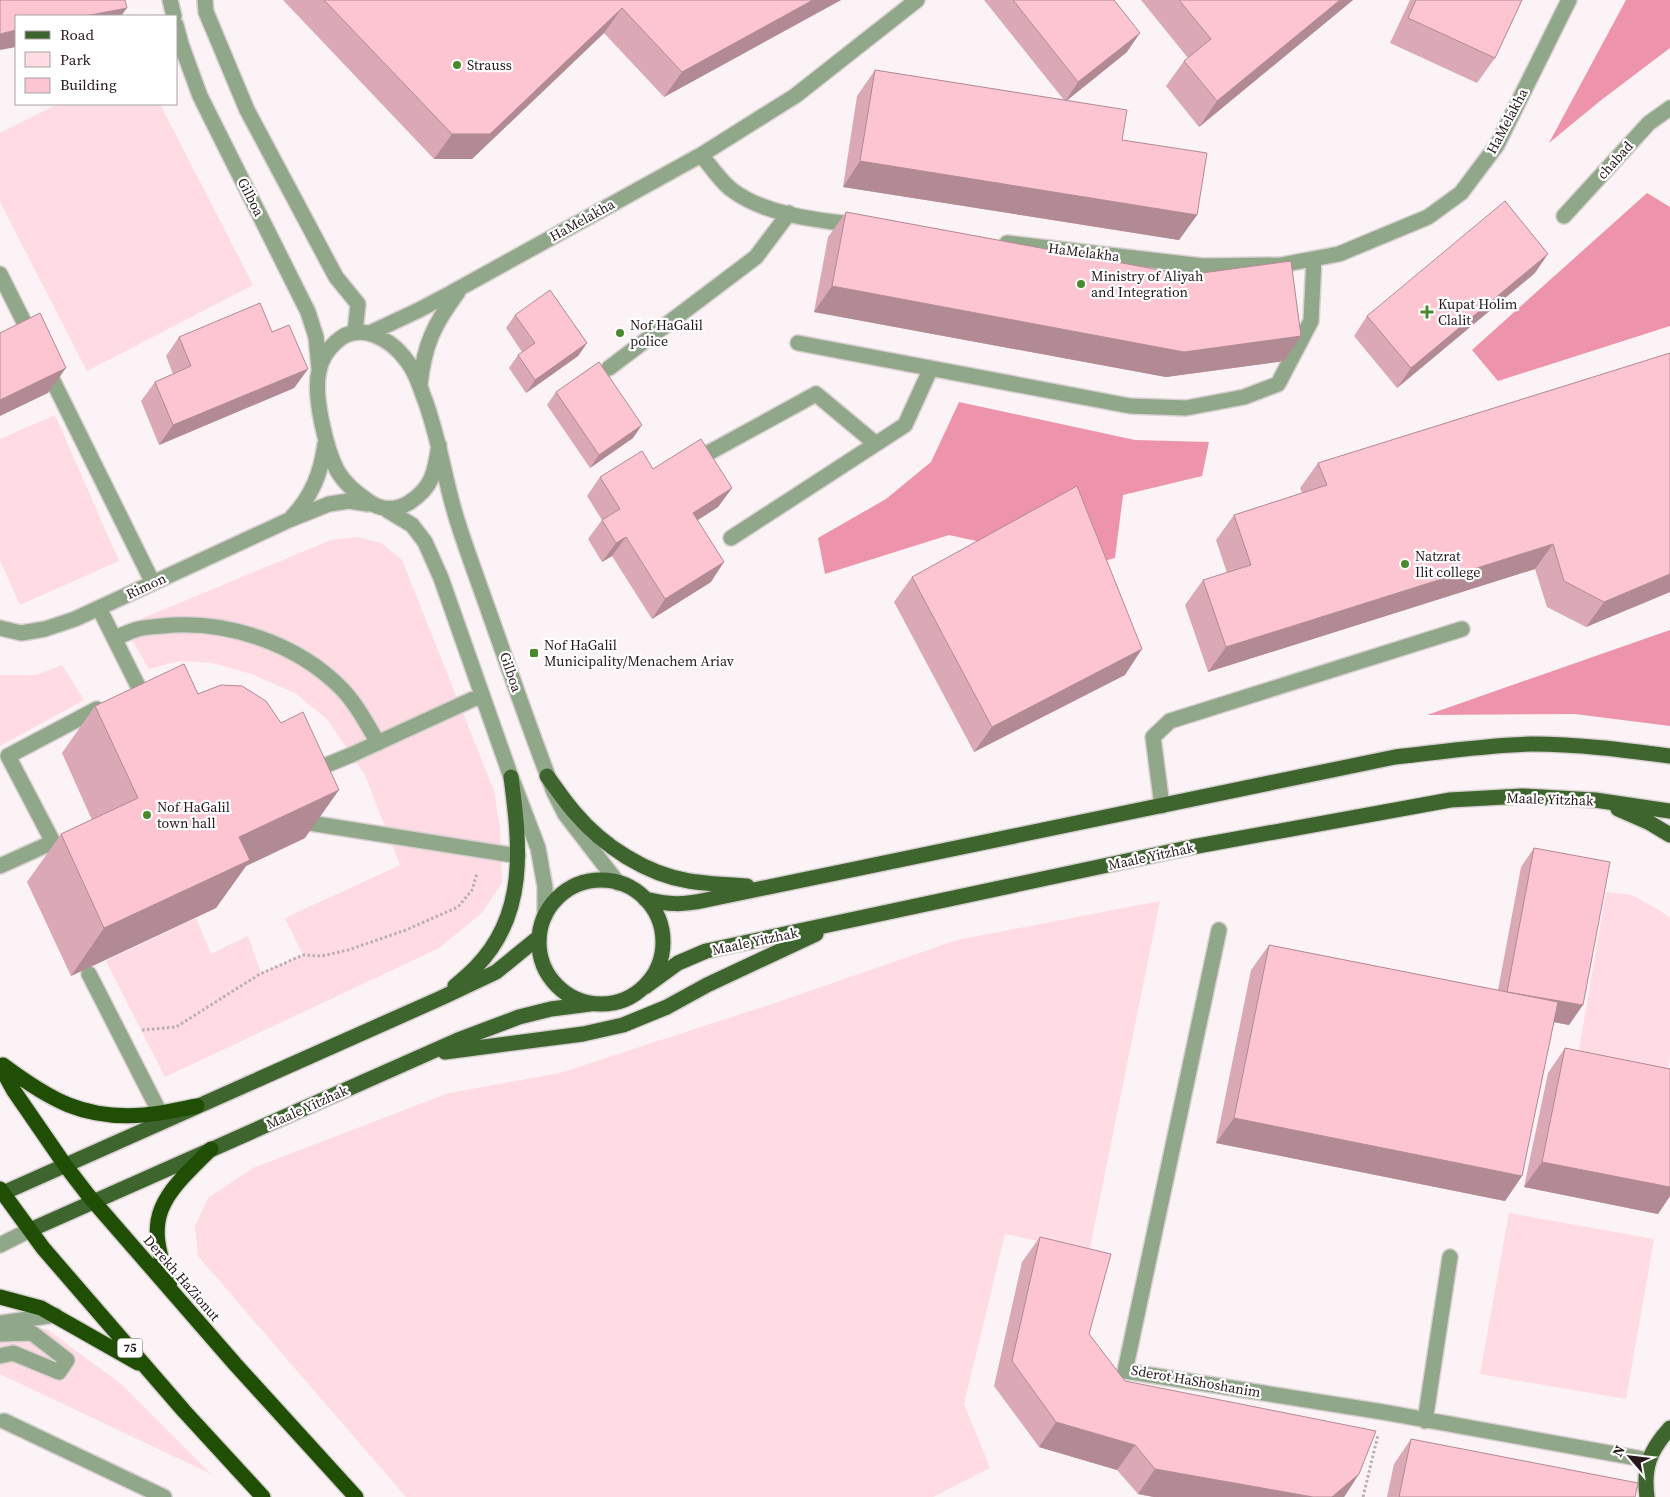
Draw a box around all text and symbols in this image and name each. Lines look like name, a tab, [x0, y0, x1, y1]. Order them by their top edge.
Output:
legend	[15, 15, 178, 105]
text: Road	[60, 24, 94, 45]
text: Park	[60, 49, 92, 70]
place label: Strauss	[467, 55, 512, 75]
marker: Strauss	[451, 59, 463, 71]
text: Building	[60, 74, 117, 95]
street label: HaMelakha	[1481, 84, 1533, 157]
street label: chabad	[1592, 136, 1638, 184]
street label: Gilboa	[233, 174, 270, 220]
street label: HaMelakha	[546, 193, 619, 246]
street label: HaMelakha	[1047, 238, 1122, 266]
place label: Ministry of Aliyah and Integration	[1091, 266, 1203, 302]
marker: Ministry of Aliyah and Integration	[1075, 278, 1087, 290]
place label: Kupat Holim Clalit	[1438, 294, 1518, 330]
marker: Kupat Holim Clalit	[1420, 305, 1434, 319]
place label: Nof HaGalil police	[630, 315, 703, 351]
marker: Nof HaGalil police	[614, 327, 626, 339]
place label: Natzrat Ilit college	[1415, 546, 1480, 582]
marker: Natzrat Ilit college	[1399, 558, 1411, 570]
street label: Rimon	[123, 568, 170, 604]
place label: Nof HaGalil Municipality/Menachem Ariav	[544, 635, 734, 671]
marker: Nof HaGalil Municipality/Menachem Ariav	[528, 647, 540, 659]
street label: Gilboa	[495, 649, 527, 695]
street label: Maale Yitzhak	[1506, 787, 1594, 811]
place label: Nof HaGalil town hall	[157, 797, 230, 833]
marker: Nof HaGalil town hall	[141, 809, 153, 821]
street label: Maale Yitzhak	[1106, 837, 1196, 875]
street label: Maale Yitzhak	[710, 922, 800, 960]
street label: Maale Yitzhak	[263, 1080, 351, 1134]
street label: Derekh HaZionut	[139, 1231, 225, 1326]
road number: 75	[118, 1339, 142, 1358]
street label: Sderot HaShoshanim	[1130, 1360, 1263, 1402]
north arrow	[1605, 1432, 1655, 1482]
text: N	[1607, 1442, 1630, 1460]

